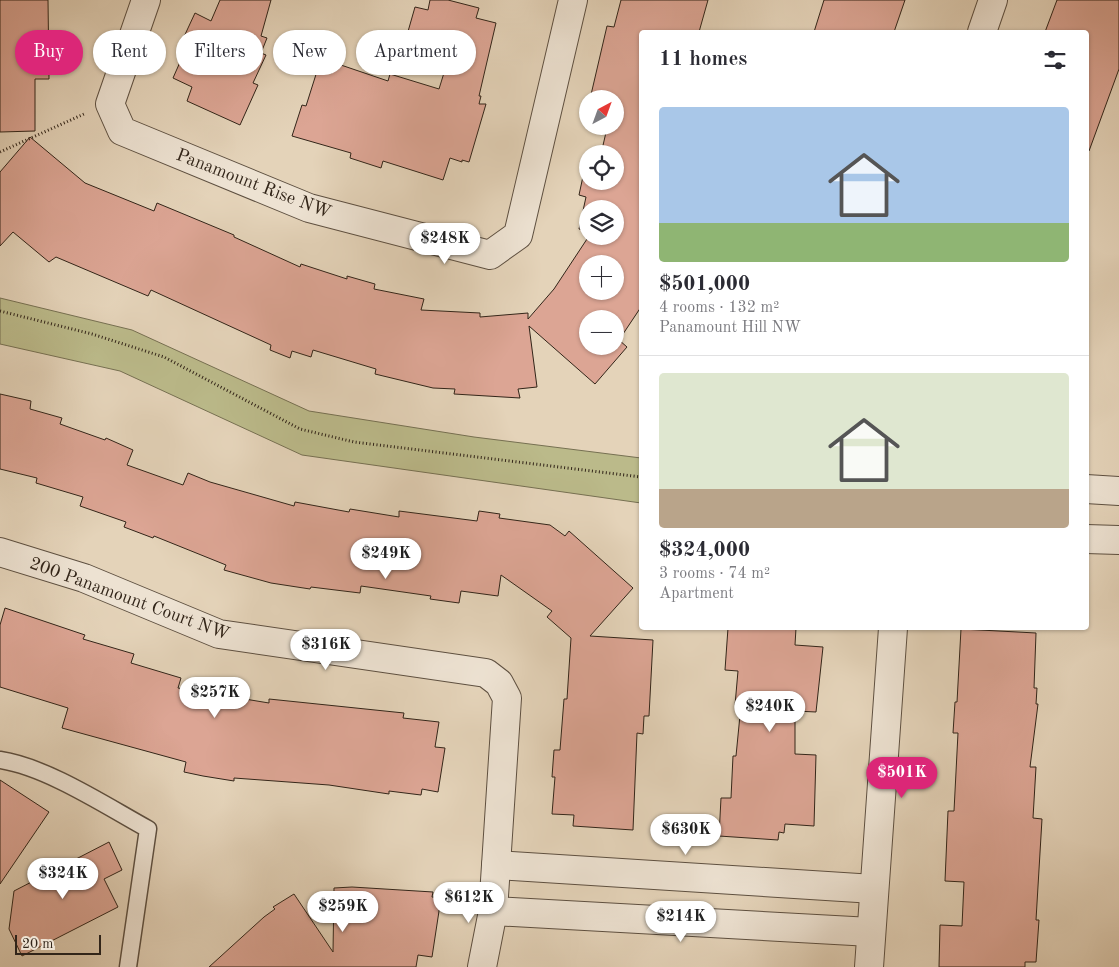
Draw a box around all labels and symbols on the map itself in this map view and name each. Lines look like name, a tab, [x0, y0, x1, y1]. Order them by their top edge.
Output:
north arrow	[579, 90, 624, 135]
street label: Panamount Rise NW	[173, 146, 334, 222]
pin: $248K	[410, 222, 480, 265]
pin: $249K	[351, 538, 421, 580]
street label: 200 Panamount Court NW	[27, 554, 232, 644]
pin: $316K	[291, 628, 361, 671]
pin: $257K	[180, 676, 250, 719]
pin: $240K	[735, 690, 805, 733]
pin: $501K	[867, 756, 937, 799]
pin: $630K	[651, 814, 721, 856]
pin: $324K	[28, 858, 98, 900]
pin: $612K	[434, 882, 504, 924]
pin: $259K	[308, 890, 378, 933]
pin: $214K	[646, 900, 716, 943]
scale bar	[15, 932, 101, 955]

